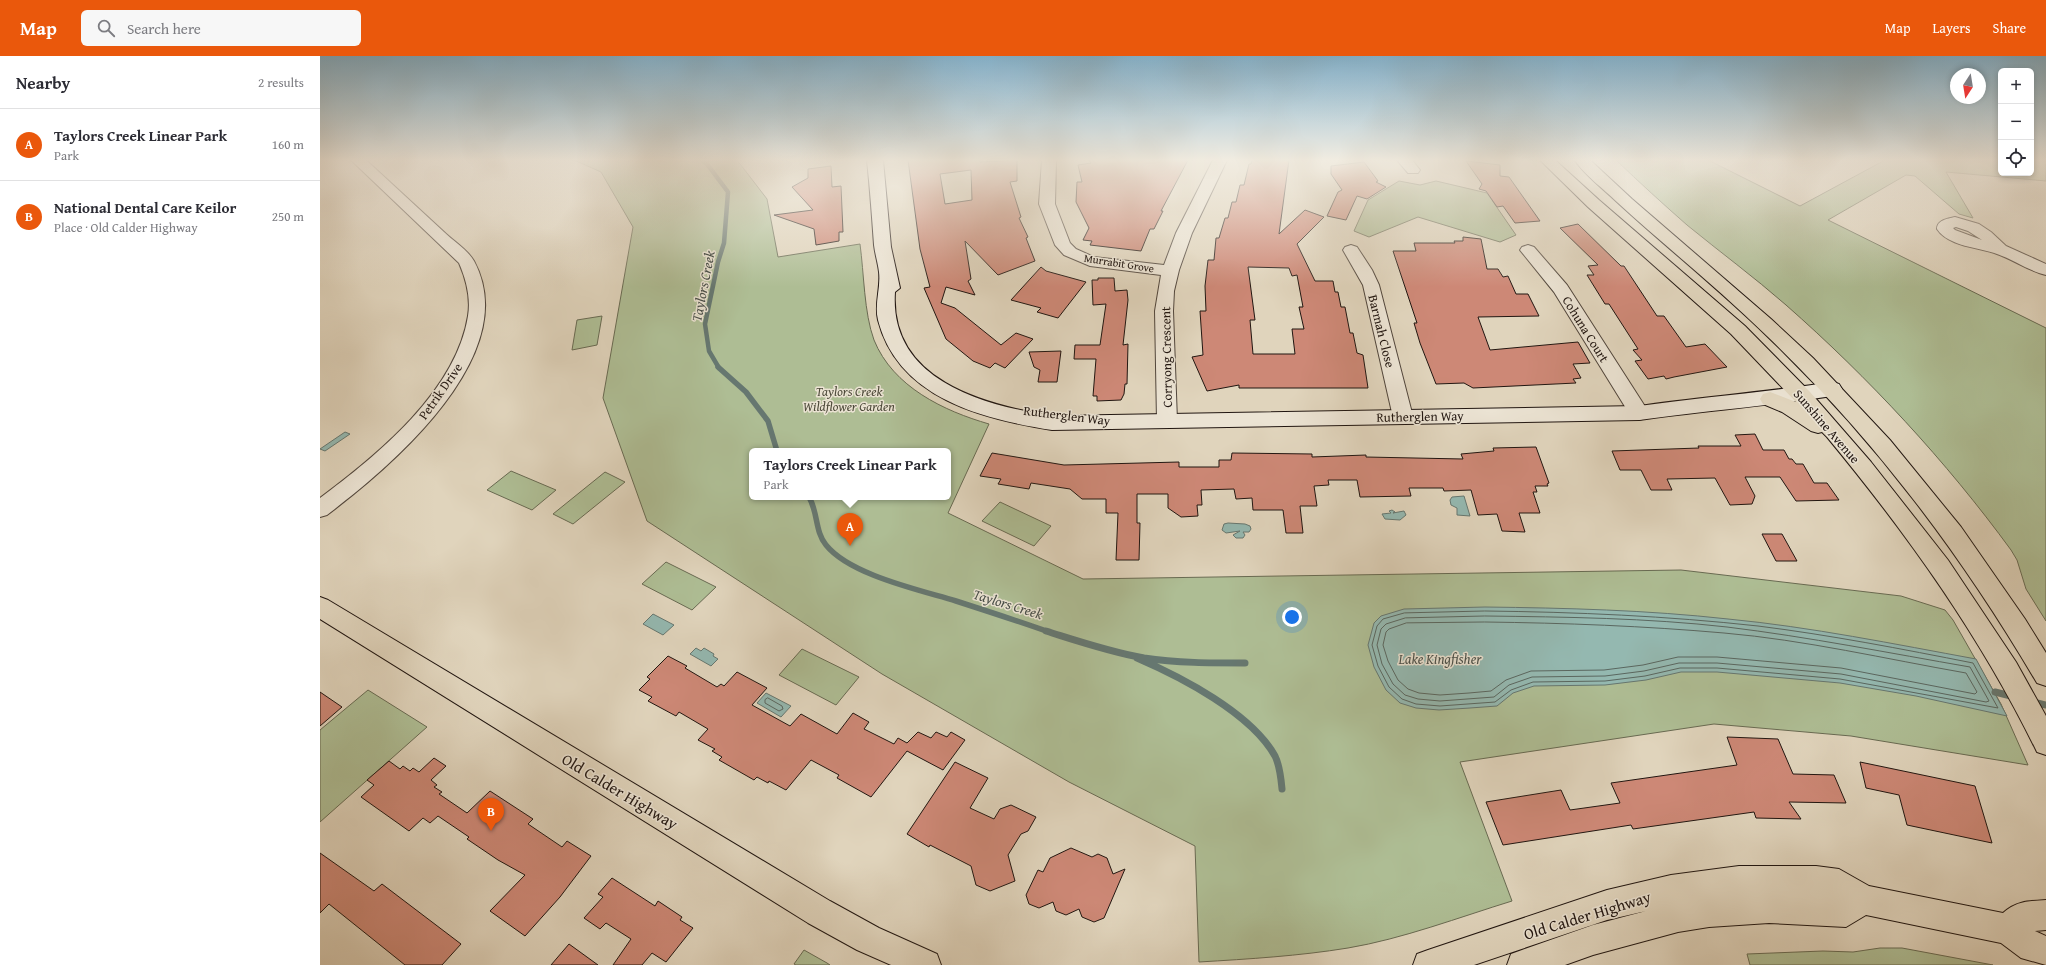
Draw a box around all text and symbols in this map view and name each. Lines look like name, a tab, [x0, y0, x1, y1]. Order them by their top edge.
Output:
search box	[81, 10, 361, 46]
text: Map	[20, 14, 57, 42]
icon: search	[95, 17, 117, 39]
text: Search here	[127, 18, 201, 39]
text: Map	[1885, 18, 1911, 38]
text: Layers	[1933, 18, 1971, 38]
text: Share	[1993, 18, 2026, 38]
north arrow	[1950, 68, 1986, 104]
map controls	[1998, 68, 2034, 176]
button: +	[1998, 68, 2034, 104]
text: Nearby	[16, 70, 70, 95]
text: 2 results	[258, 73, 304, 92]
button: −	[1998, 104, 2034, 140]
text: Taylors Creek Linear Park	[54, 125, 227, 146]
text: A	[25, 135, 33, 154]
text: 160 m	[272, 135, 304, 154]
button: locate	[1998, 140, 2034, 176]
text: Park	[54, 146, 79, 165]
text: National Dental Care Keilor	[54, 197, 236, 218]
text: B	[25, 207, 33, 226]
text: 250 m	[272, 207, 304, 226]
text: Place · Old Calder Highway	[54, 218, 198, 237]
water label: Taylors Creek	[686, 248, 720, 323]
street label: Murrabit Grove	[1083, 250, 1155, 276]
street label: Cohuna Court	[1558, 292, 1614, 366]
street label: Barmah Close	[1363, 293, 1400, 370]
street label: Corryong Crescent	[1156, 306, 1177, 408]
street label: Petrik Drive	[414, 359, 467, 423]
park label: Taylors Creek Wildflower Garden	[803, 382, 895, 416]
street label: Sunshine Avenue	[1789, 385, 1864, 468]
street label: Rutherglen Way	[1022, 401, 1112, 430]
street label: Rutherglen Way	[1376, 406, 1464, 427]
popup	[749, 448, 951, 500]
text: Taylors Creek Linear Park	[763, 454, 937, 475]
text: Park	[763, 475, 789, 494]
pin: A	[837, 513, 863, 546]
water label: Taylors Creek	[971, 584, 1046, 624]
your location	[1282, 607, 1302, 627]
water label: Lake Kingfisher	[1397, 649, 1482, 669]
street label: Old Calder Highway	[557, 747, 683, 835]
pin: B	[478, 798, 504, 831]
street label: Old Calder Highway	[1520, 884, 1654, 946]

